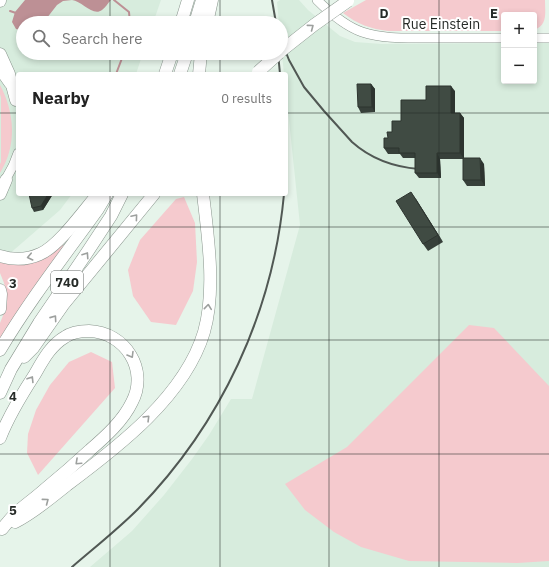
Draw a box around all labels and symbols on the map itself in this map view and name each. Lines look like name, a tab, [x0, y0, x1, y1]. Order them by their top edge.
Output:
text: D	[379, 5, 389, 22]
text: E	[490, 5, 498, 22]
street label: Rue Einstein	[402, 15, 480, 33]
one-way arrow	[307, 25, 314, 32]
one-way arrow	[131, 214, 138, 221]
one-way arrow	[26, 252, 33, 261]
one-way arrow	[81, 252, 88, 259]
road number: 740	[51, 271, 83, 293]
text: 3	[9, 275, 17, 292]
one-way arrow	[203, 304, 212, 310]
one-way arrow	[49, 315, 56, 322]
one-way arrow	[126, 351, 133, 358]
one-way arrow	[27, 376, 34, 383]
text: 4	[9, 388, 17, 405]
one-way arrow	[142, 415, 149, 423]
one-way arrow	[75, 457, 83, 465]
one-way arrow	[42, 499, 49, 506]
text: 5	[9, 502, 17, 519]

